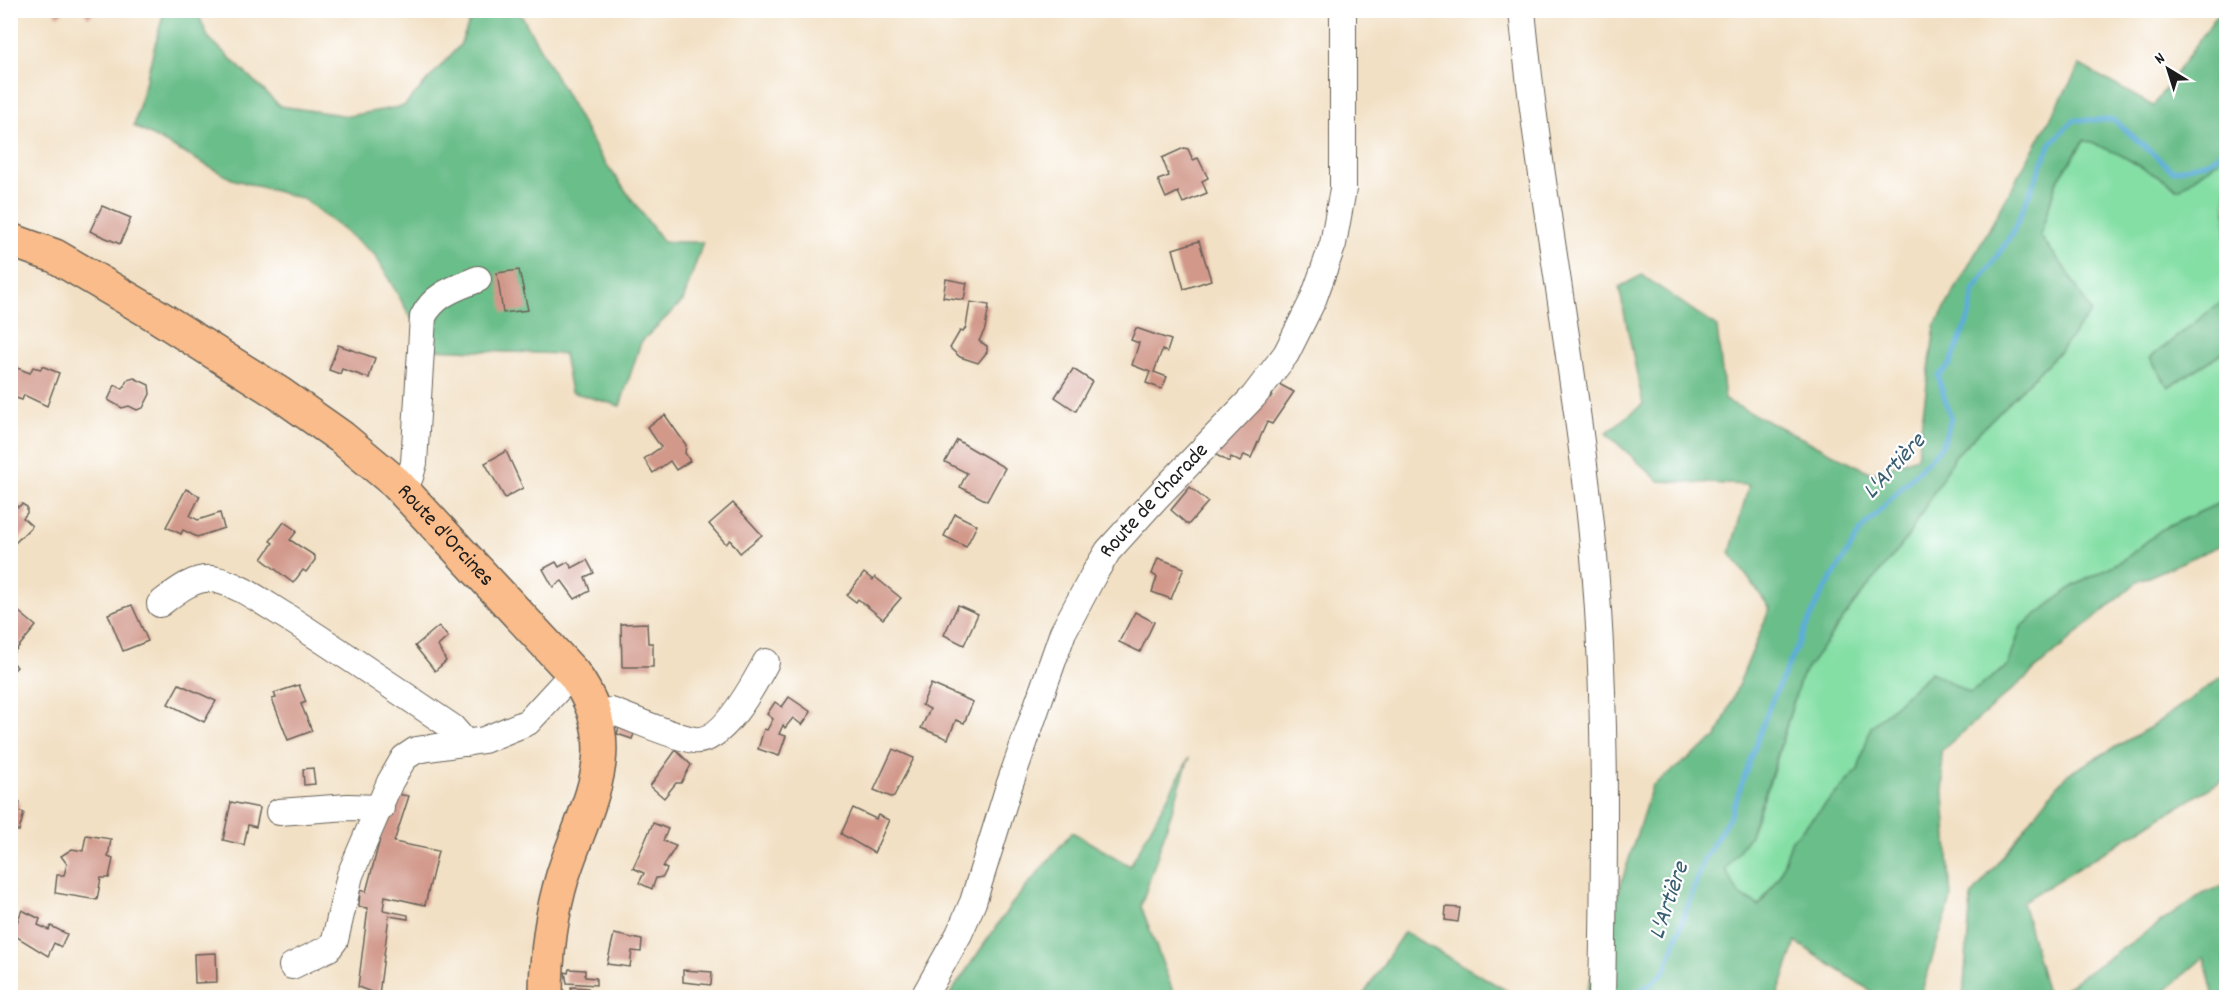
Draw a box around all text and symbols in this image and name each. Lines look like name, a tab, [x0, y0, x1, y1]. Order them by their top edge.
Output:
north arrow	[2138, 39, 2198, 99]
text: N	[2150, 48, 2171, 71]
water label: L'Artière	[1855, 425, 1936, 508]
street label: Route de Charade	[1092, 436, 1216, 564]
street label: Route d'Orcines	[389, 477, 501, 594]
water label: L'Artière	[1641, 856, 1700, 944]

